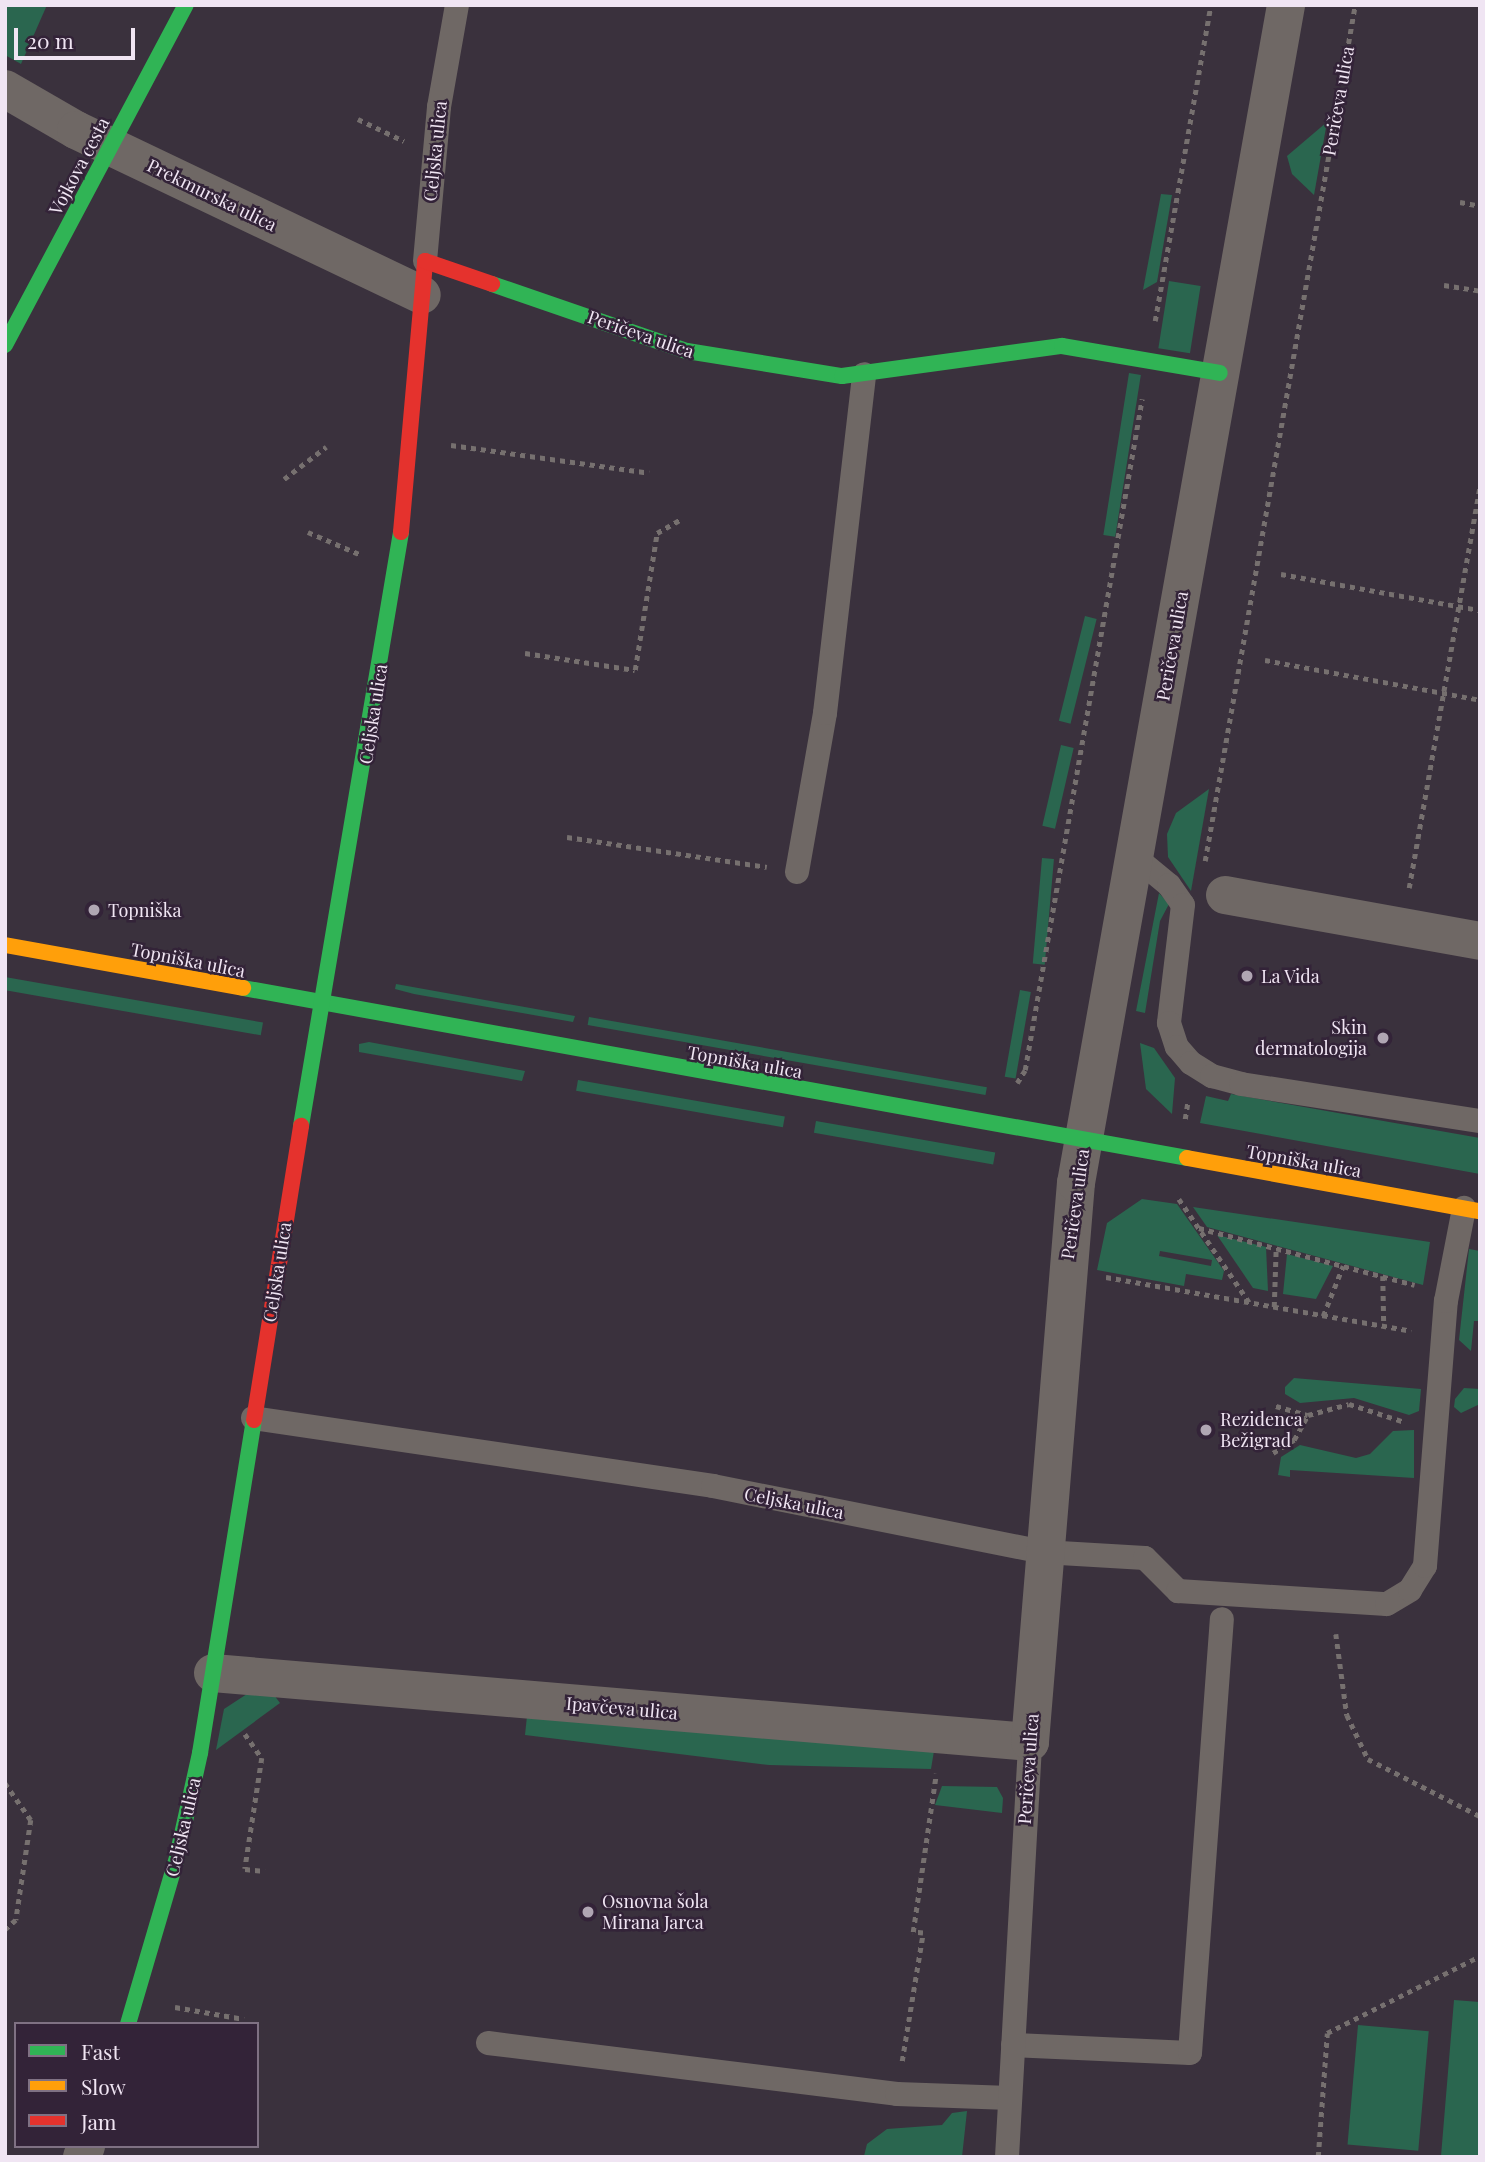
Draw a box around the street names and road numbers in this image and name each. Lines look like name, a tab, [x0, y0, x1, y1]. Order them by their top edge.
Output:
street label: Peričeva ulica	[1318, 44, 1358, 158]
street label: Celjska ulica	[419, 100, 451, 202]
street label: Vojkova cesta	[44, 113, 114, 219]
street label: Prekmurska ulica	[144, 154, 280, 236]
street label: Peričeva ulica	[585, 306, 697, 362]
street label: Peričeva ulica	[1152, 589, 1192, 703]
street label: Celjska ulica	[354, 662, 392, 766]
street label: Topniška ulica	[129, 938, 247, 982]
street label: Topniška ulica	[686, 1041, 804, 1083]
street label: Topniška ulica	[1245, 1140, 1363, 1182]
street label: Peričeva ulica	[1057, 1147, 1093, 1261]
street label: Celjska ulica	[258, 1220, 296, 1324]
street label: Celjska ulica	[742, 1483, 846, 1523]
street label: Ipavčeva ulica	[565, 1692, 679, 1724]
street label: Peričeva ulica	[1013, 1713, 1043, 1825]
street label: Celjska ulica	[161, 1775, 205, 1879]

